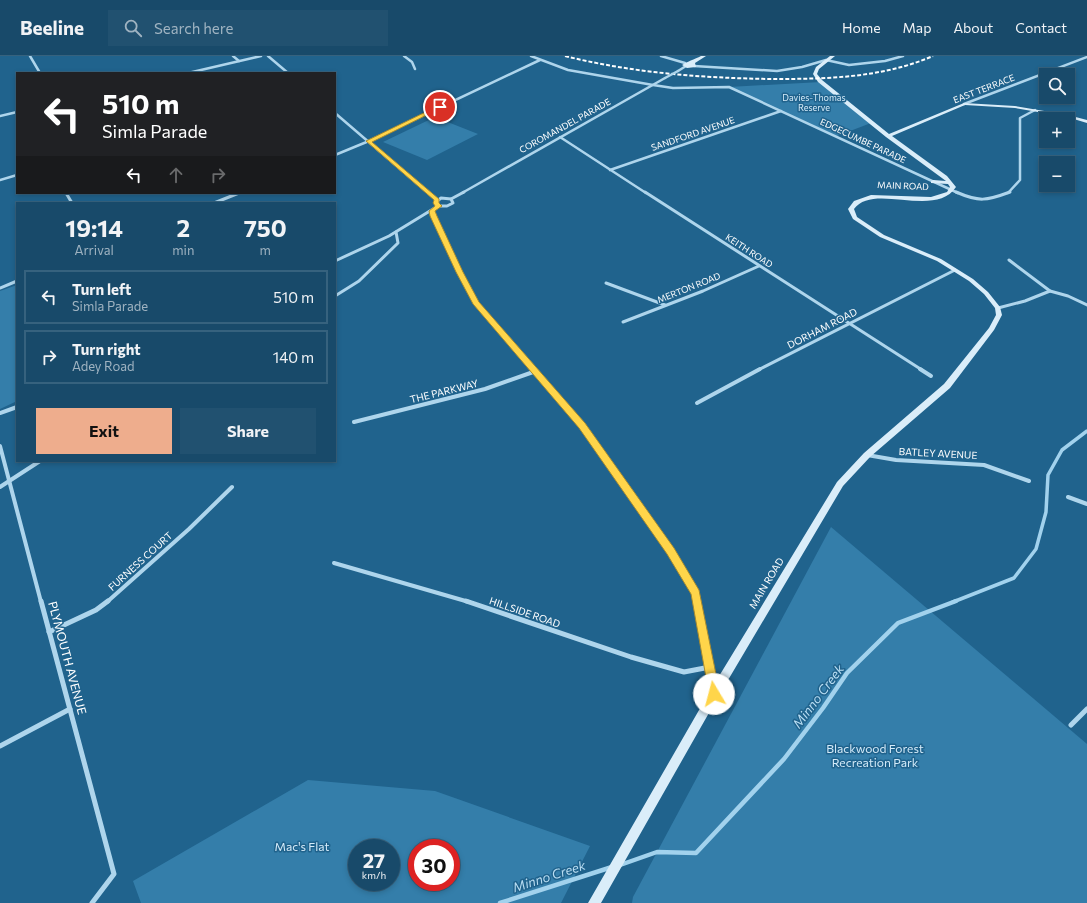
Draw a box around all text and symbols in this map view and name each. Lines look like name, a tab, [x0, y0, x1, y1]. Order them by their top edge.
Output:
search box	[108, 10, 388, 46]
text: Beeline	[20, 16, 84, 39]
icon: search	[122, 17, 144, 39]
text: Search here	[154, 19, 233, 37]
text: Home	[842, 19, 881, 36]
text: Map	[903, 19, 931, 36]
text: About	[953, 19, 993, 36]
text: Contact	[1015, 19, 1067, 36]
map controls	[1039, 68, 1075, 192]
button: search	[1039, 68, 1075, 104]
street label: EAST TERRACE	[952, 72, 1016, 105]
text: 510 m	[102, 86, 179, 120]
icon: left	[36, 88, 88, 140]
pin	[423, 90, 457, 124]
park label: Davies-Thomas Reserve	[782, 92, 846, 113]
icon: arrive	[429, 96, 451, 118]
street label: COROMANDEL PARADE	[517, 96, 612, 155]
button: +	[1039, 112, 1075, 148]
street label: SANDFORD AVENUE	[650, 114, 736, 153]
street label: EDGECUMBE PARADE	[818, 116, 908, 165]
text: Simla Parade	[102, 120, 207, 142]
button: −	[1039, 156, 1075, 192]
icon: left	[123, 164, 145, 186]
icon: ahead	[165, 164, 187, 186]
icon: right	[207, 164, 229, 186]
street label: MAIN ROAD	[877, 179, 929, 192]
text: 19:14	[65, 213, 123, 242]
text: 2	[176, 213, 190, 242]
text: 750	[244, 213, 287, 242]
street label: KEITH ROAD	[724, 231, 775, 270]
text: Arrival	[74, 242, 114, 258]
text: min	[172, 242, 194, 258]
text: m	[260, 242, 271, 258]
street label: MERTON ROAD	[656, 270, 722, 305]
text: Turn left	[72, 280, 131, 298]
icon: left	[38, 286, 60, 308]
text: 510 m	[273, 288, 314, 306]
text: Simla Parade	[72, 298, 148, 314]
street label: DORHAM ROAD	[785, 305, 859, 351]
text: Turn right	[72, 340, 141, 358]
icon: right	[38, 346, 60, 368]
text: 140 m	[273, 348, 314, 366]
text: Adey Road	[72, 358, 134, 374]
street label: THE PARKWAY	[409, 377, 480, 405]
button: Exit	[36, 408, 172, 454]
button: Share	[180, 408, 316, 454]
street label: BATLEY AVENUE	[898, 445, 978, 461]
street label: FURNESS COURT	[105, 529, 175, 593]
street label: MAIN ROAD	[746, 555, 786, 611]
street label: HILLSIDE ROAD	[488, 594, 562, 630]
street label: PLYMOUTH AVENUE	[46, 600, 90, 716]
water label: Minno Creek	[789, 660, 848, 731]
position arrow	[693, 673, 735, 715]
park label: Blackwood Forest Recreation Park	[826, 741, 924, 769]
park label: Mac's Flat	[275, 839, 330, 853]
speed limit sign: 30	[408, 839, 460, 891]
text: 27	[363, 848, 385, 872]
water label: Minno Creek	[511, 856, 588, 895]
text: km/h	[362, 869, 386, 881]

